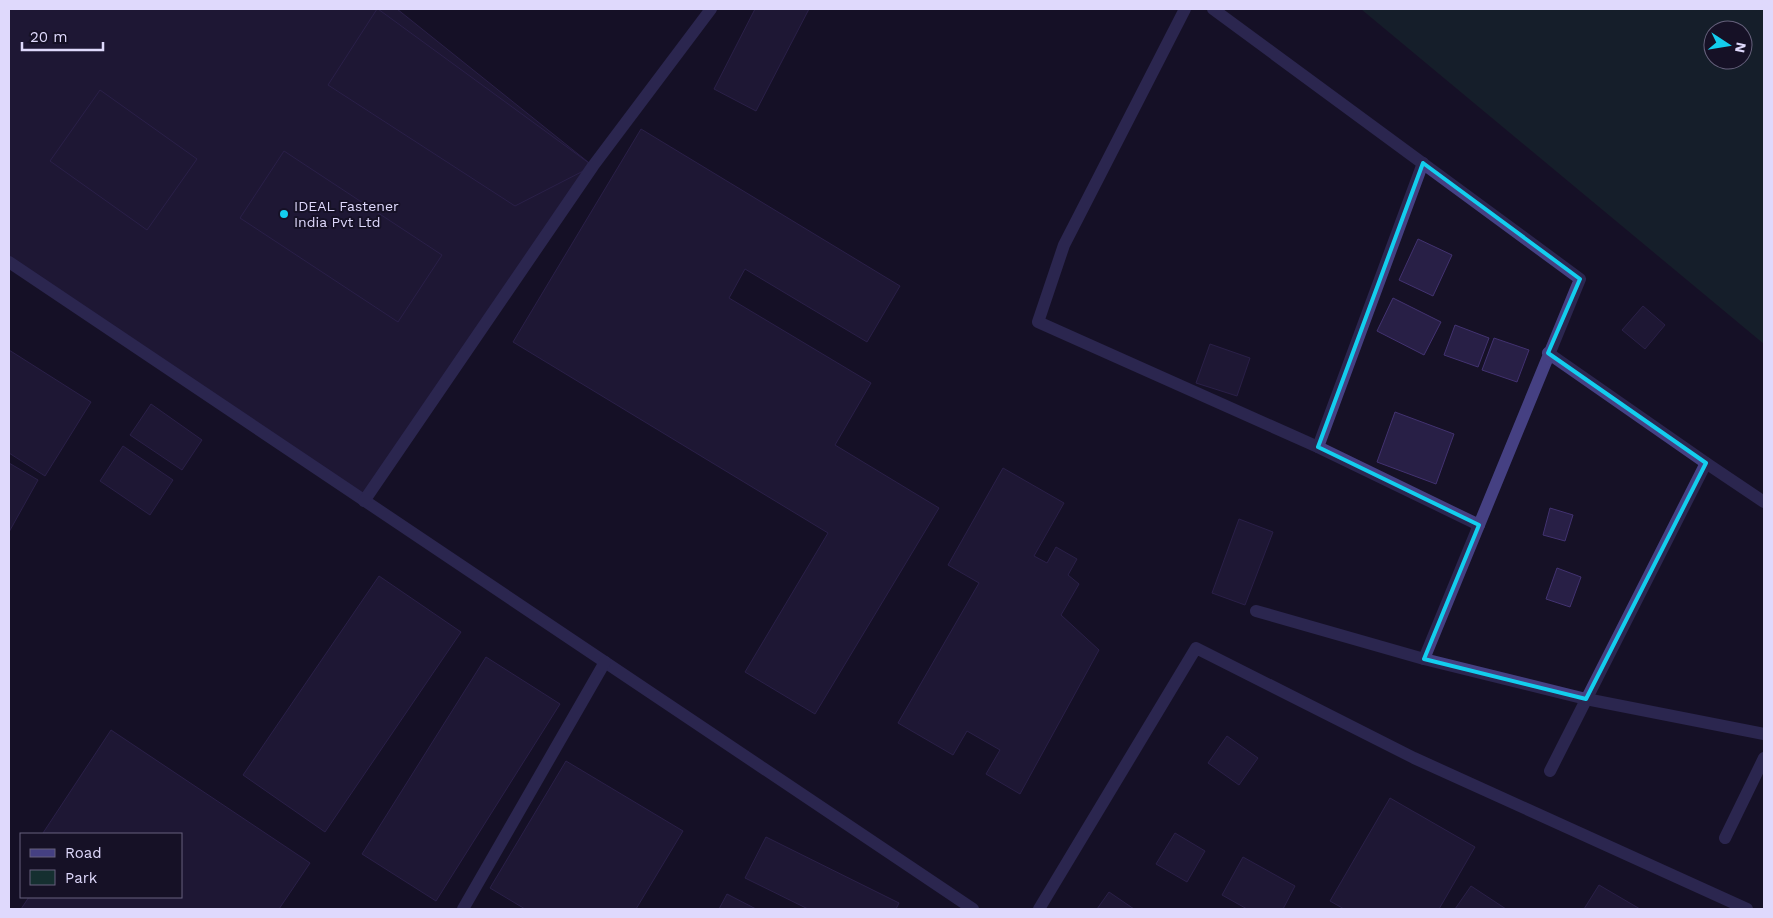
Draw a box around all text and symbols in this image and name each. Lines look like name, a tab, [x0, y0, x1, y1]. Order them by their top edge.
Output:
scale bar	[22, 20, 104, 52]
north arrow	[1703, 20, 1753, 70]
text: 20 m	[30, 28, 68, 46]
text: N	[1732, 41, 1750, 54]
place label: IDEAL Fastener India Pvt Ltd	[294, 198, 399, 230]
marker: IDEAL Fastener India Pvt Ltd	[278, 208, 290, 220]
legend	[20, 833, 182, 898]
text: Road	[65, 844, 102, 862]
text: Park	[65, 869, 98, 887]

